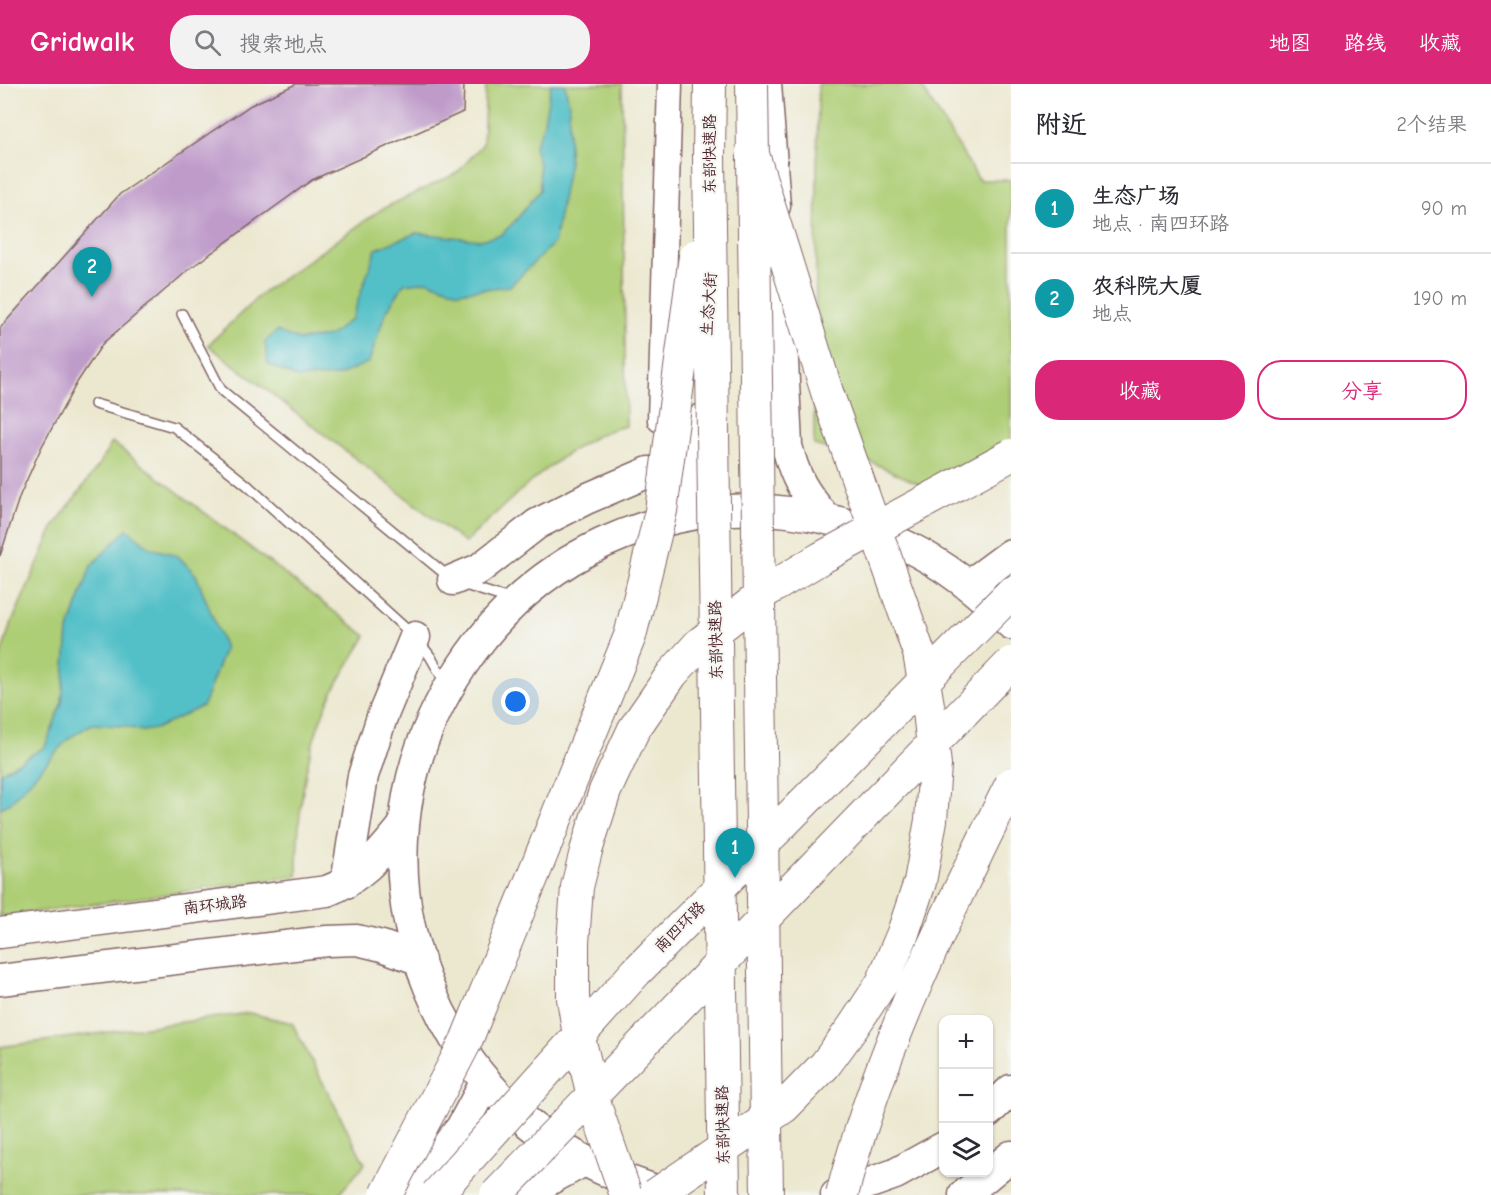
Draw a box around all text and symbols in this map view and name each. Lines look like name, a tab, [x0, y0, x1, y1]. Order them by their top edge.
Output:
search box	[170, 15, 590, 69]
text: Gridwalk	[30, 26, 134, 58]
icon: search	[191, 26, 224, 59]
text: 搜索地点	[239, 31, 327, 57]
text: 地图	[1269, 31, 1311, 55]
text: 路线	[1344, 31, 1386, 55]
text: 收藏	[1419, 31, 1461, 55]
text: 附近	[1035, 110, 1087, 140]
text: 2个结果	[1397, 113, 1467, 136]
street label: 东部快速路	[701, 114, 719, 194]
text: 生态广场	[1092, 183, 1180, 209]
text: 1	[1051, 197, 1058, 220]
text: 90 m	[1421, 197, 1467, 220]
text: 地点 · 南四环路	[1092, 212, 1229, 235]
pin: 2	[72, 248, 112, 297]
street label: 生态大街	[698, 271, 720, 337]
text: 农科院大厦	[1092, 273, 1202, 299]
text: 2	[1050, 287, 1059, 310]
text: 190 m	[1413, 287, 1467, 310]
text: 地点	[1092, 302, 1132, 325]
button: 收藏	[1035, 360, 1245, 420]
button: 分享	[1257, 360, 1467, 420]
street label: 东部快速路	[706, 600, 726, 680]
your location	[501, 687, 530, 716]
pin: 1	[716, 828, 754, 878]
street label: 南环城路	[182, 892, 248, 918]
street label: 南四环路	[651, 898, 709, 956]
map controls	[939, 1015, 993, 1177]
button: +	[939, 1015, 993, 1069]
button: −	[939, 1069, 993, 1123]
street label: 东部快速路	[713, 1085, 733, 1165]
button: layers	[939, 1123, 993, 1177]

